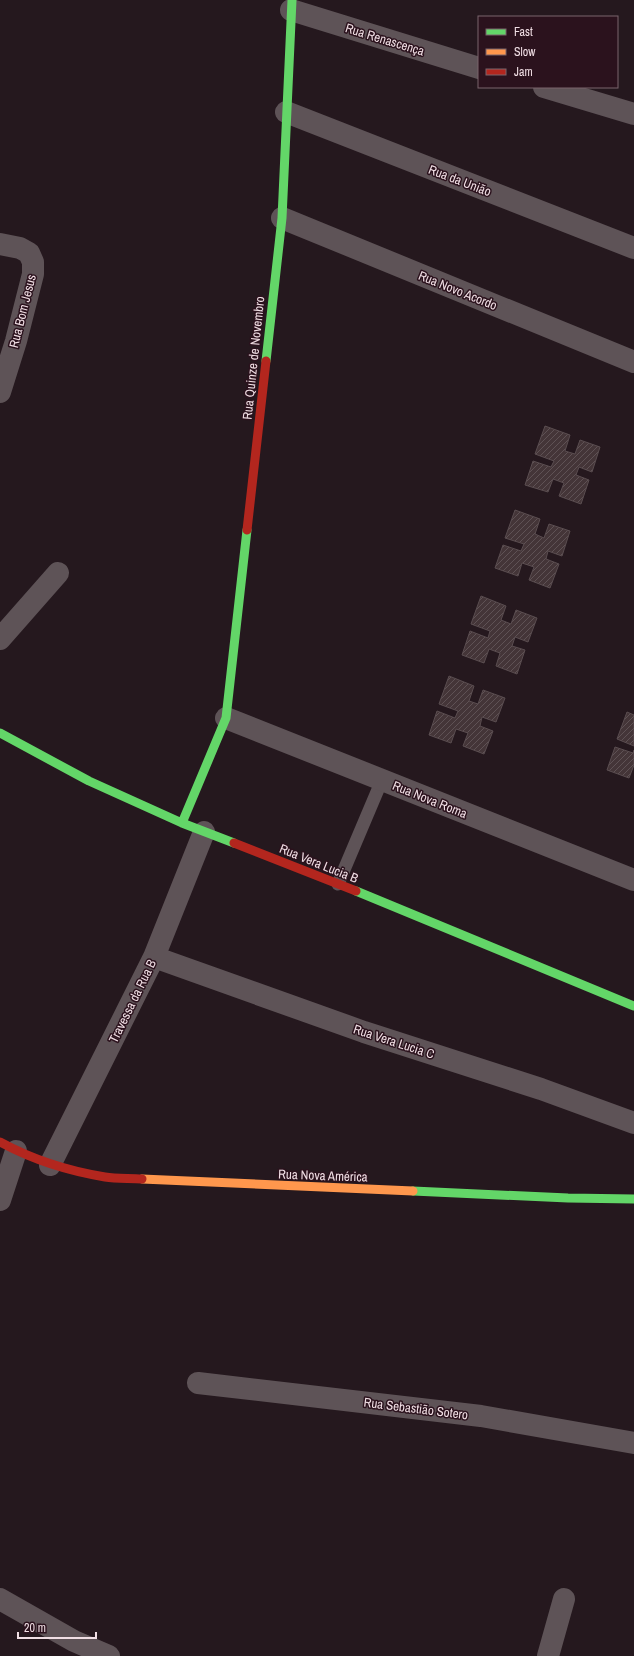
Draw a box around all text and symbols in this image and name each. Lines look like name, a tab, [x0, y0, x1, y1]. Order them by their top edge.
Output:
legend	[478, 16, 618, 88]
street label: Rua Renascença	[343, 19, 427, 60]
text: Fast	[514, 24, 533, 40]
text: Slow	[514, 44, 536, 60]
text: Jam	[514, 64, 533, 80]
street label: Rua da União	[426, 161, 494, 200]
street label: Rua Novo Acordo	[416, 267, 500, 314]
street label: Rua Bom Jesus	[5, 273, 40, 350]
street label: Rua Quinze de Novembro	[239, 296, 268, 421]
street label: Rua Nova Roma	[390, 777, 470, 822]
street label: Rua Vera Lucia B	[277, 840, 361, 887]
street label: Travessa da Rua B	[105, 957, 160, 1046]
street label: Rua Vera Lucia C	[351, 1020, 437, 1063]
street label: Rua Nova América	[278, 1165, 368, 1186]
street label: Rua Sebastião Sotero	[363, 1394, 469, 1423]
scale bar	[18, 1614, 96, 1640]
text: 20 m	[24, 1620, 46, 1636]

